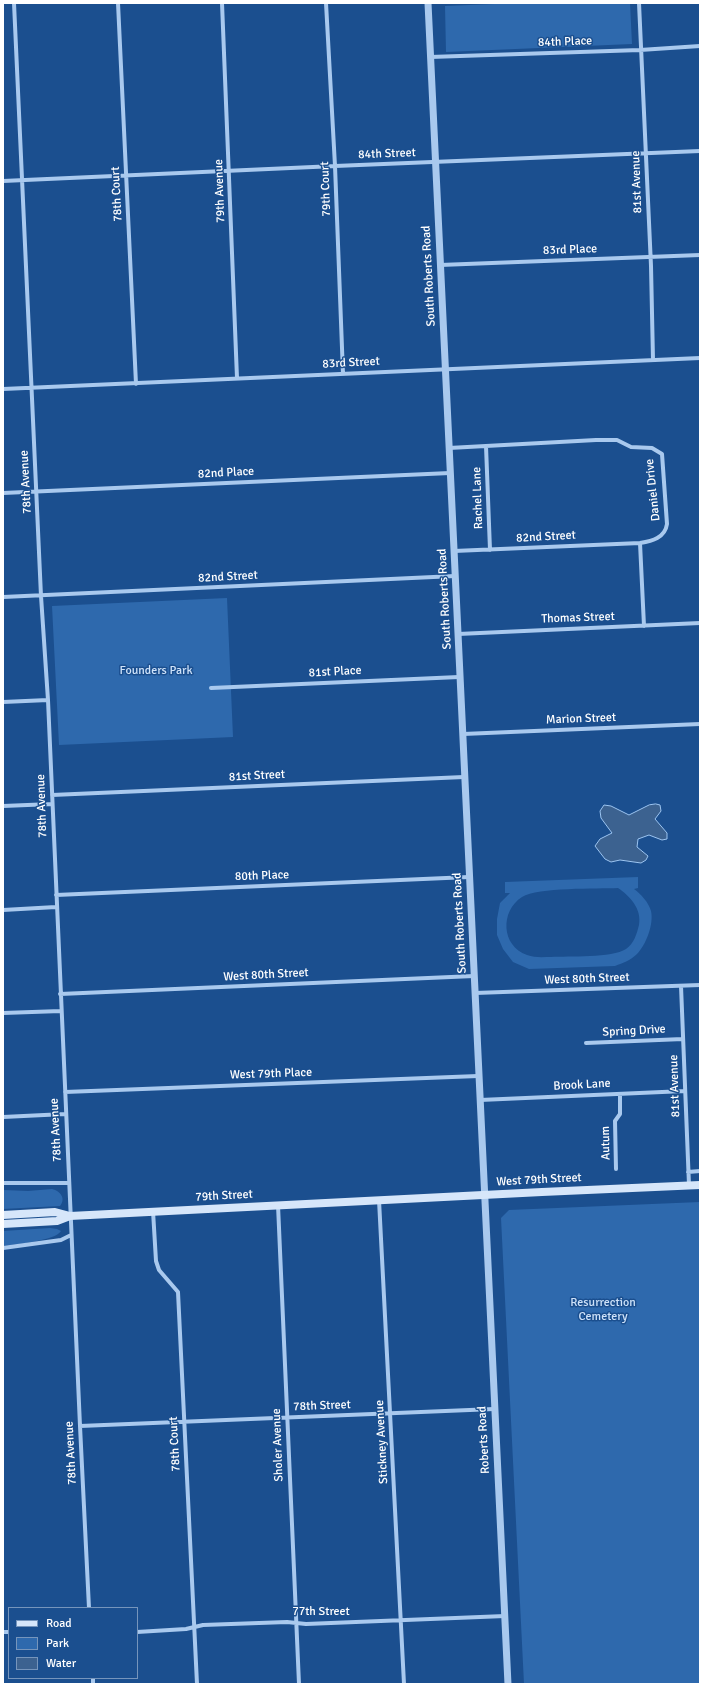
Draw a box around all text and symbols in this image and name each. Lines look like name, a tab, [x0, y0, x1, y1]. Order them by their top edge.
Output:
street label: 84th Place	[538, 34, 592, 50]
street label: 84th Street	[358, 146, 416, 162]
street label: 81st Avenue	[629, 150, 645, 214]
street label: 79th Avenue	[212, 159, 228, 223]
street label: 79th Court	[318, 161, 334, 217]
street label: 78th Court	[108, 166, 126, 222]
street label: South Roberts Road	[419, 225, 439, 327]
street label: 83rd Place	[543, 242, 597, 258]
street label: 83rd Street	[322, 354, 380, 372]
street label: 78th Avenue	[17, 450, 35, 514]
street label: Daniel Drive	[643, 458, 663, 522]
street label: 82nd Place	[197, 464, 255, 482]
street label: Rachel Lane	[470, 467, 486, 529]
street label: 82nd Street	[516, 528, 576, 546]
street label: South Roberts Road	[435, 548, 455, 650]
street label: 82nd Street	[198, 568, 258, 586]
street label: Thomas Street	[541, 610, 615, 626]
street label: 81st Place	[308, 663, 362, 681]
park label: Founders Park	[119, 664, 193, 678]
street label: Marion Street	[546, 711, 616, 727]
street label: 81st Street	[229, 767, 285, 785]
street label: 78th Avenue	[34, 774, 50, 838]
street label: 80th Place	[235, 868, 289, 884]
street label: South Roberts Road	[450, 872, 470, 974]
street label: West 80th Street	[223, 966, 309, 984]
street label: West 80th Street	[544, 970, 630, 988]
street label: Spring Drive	[602, 1022, 666, 1040]
street label: 81st Avenue	[667, 1054, 683, 1118]
street label: West 79th Place	[230, 1065, 312, 1083]
street label: Brook Lane	[553, 1076, 611, 1094]
street label: 78th Avenue	[47, 1098, 65, 1162]
street label: Autum	[599, 1126, 613, 1160]
street label: West 79th Street	[496, 1171, 582, 1189]
street label: 79th Street	[195, 1187, 253, 1205]
park label: Resurrection Cemetery	[570, 1296, 636, 1324]
street label: 78th Street	[293, 1398, 351, 1414]
street label: Stickney Avenue	[373, 1400, 391, 1484]
street label: Roberts Road	[475, 1406, 493, 1474]
street label: Sholer Avenue	[270, 1408, 286, 1482]
street label: 78th Court	[166, 1416, 184, 1472]
street label: 78th Avenue	[62, 1421, 80, 1485]
street label: 77th Street	[292, 1605, 350, 1619]
legend	[8, 1607, 138, 1679]
text: Road	[46, 1616, 72, 1631]
text: Park	[46, 1636, 69, 1651]
text: Water	[46, 1656, 76, 1671]

